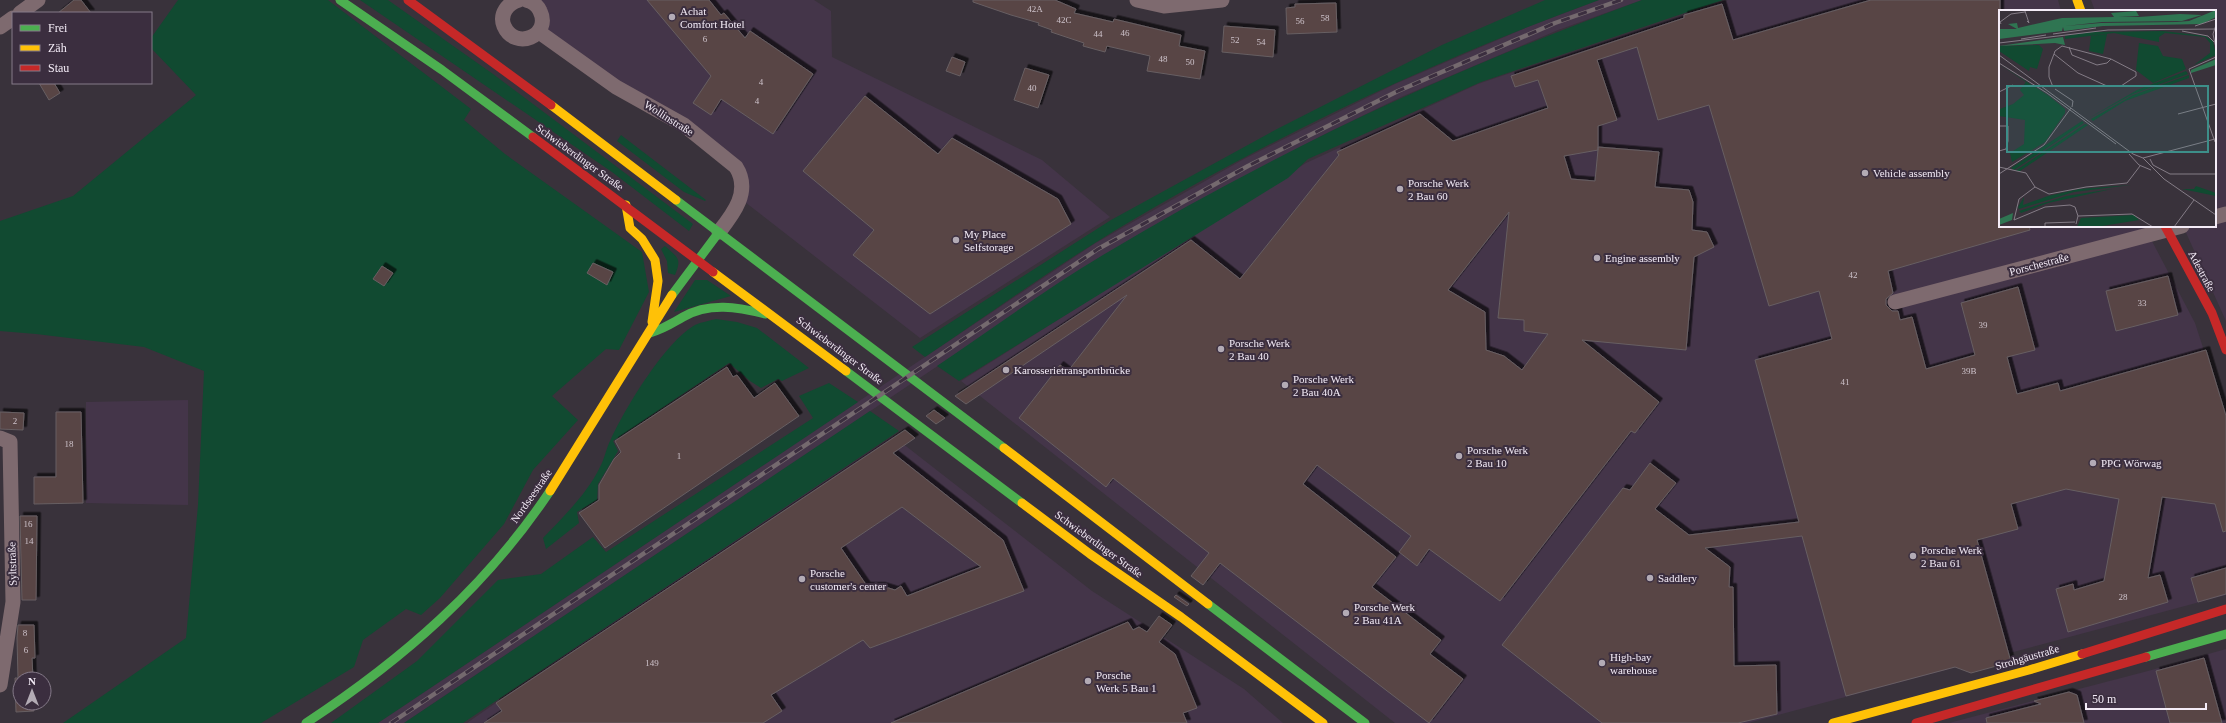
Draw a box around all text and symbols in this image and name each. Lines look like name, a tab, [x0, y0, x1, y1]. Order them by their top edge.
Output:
house number: 42A	[1027, 4, 1043, 14]
place label: Achat Comfort Hotel	[680, 5, 744, 30]
inset map	[1999, 10, 2216, 227]
legend	[12, 12, 152, 84]
marker: Achat Comfort Hotel	[667, 12, 677, 22]
house number: 58	[1321, 13, 1330, 23]
house number: 42C	[1056, 15, 1072, 25]
house number: 56	[1296, 16, 1305, 26]
text: Frei	[48, 21, 68, 35]
house number: 46	[1121, 28, 1130, 38]
house number: 44	[1094, 29, 1103, 39]
house number: 6	[703, 34, 708, 44]
house number: 52	[1231, 35, 1240, 45]
house number: 54	[1257, 37, 1266, 47]
text: Zäh	[48, 41, 67, 55]
house number: 48	[1159, 54, 1168, 64]
house number: 50	[1186, 57, 1195, 67]
text: Stau	[48, 61, 69, 75]
house number: 4	[759, 77, 764, 87]
house number: 40	[1028, 83, 1037, 93]
house number: 4	[755, 96, 760, 106]
street label: Wollinstraße	[642, 98, 696, 138]
street label: Schwieberdinger Straße	[534, 121, 626, 193]
place label: Vehicle assembly	[1873, 167, 1950, 179]
marker: Vehicle assembly	[1860, 168, 1870, 178]
place label: Porsche Werk 2 Bau 60	[1408, 177, 1469, 202]
marker: Porsche Werk 2 Bau 60	[1395, 184, 1405, 194]
place label: My Place Selfstorage	[964, 228, 1014, 253]
marker: My Place Selfstorage	[951, 235, 961, 245]
street label: Adestraße	[2186, 248, 2218, 294]
street label: Porschestraße	[2008, 250, 2070, 278]
place label: Engine assembly	[1605, 252, 1680, 264]
marker: Engine assembly	[1592, 253, 1602, 263]
house number: 42	[1849, 270, 1858, 280]
house number: 33	[2138, 298, 2147, 308]
street label: Schwieberdinger Straße	[794, 313, 886, 387]
house number: 39	[1979, 320, 1988, 330]
place label: Porsche Werk 2 Bau 40	[1229, 337, 1290, 362]
marker: Porsche Werk 2 Bau 40	[1216, 344, 1226, 354]
place label: Karosserietransportbrücke	[1014, 364, 1130, 376]
marker: Karosserietransportbrücke	[1001, 365, 1011, 375]
house number: 39B	[1961, 366, 1977, 376]
place label: Porsche Werk 2 Bau 40A	[1293, 373, 1354, 398]
house number: 41	[1841, 377, 1850, 387]
marker: Porsche Werk 2 Bau 40A	[1280, 380, 1290, 390]
house number: 2	[13, 416, 17, 426]
house number: 18	[65, 439, 74, 449]
place label: Porsche Werk 2 Bau 10	[1467, 444, 1528, 469]
house number: 1	[677, 451, 681, 461]
marker: Porsche Werk 2 Bau 10	[1454, 451, 1464, 461]
place label: PPG Wörwag	[2101, 457, 2162, 469]
marker: PPG Wörwag	[2088, 458, 2098, 468]
street label: Nordseestraße	[508, 467, 554, 525]
street label: Schwieberdinger Straße	[1053, 508, 1145, 580]
house number: 16	[24, 519, 33, 529]
house number: 14	[25, 536, 34, 546]
street label: Syltstraße	[5, 542, 19, 586]
place label: Porsche Werk 2 Bau 61	[1921, 544, 1982, 569]
marker: Porsche Werk 2 Bau 61	[1908, 551, 1918, 561]
place label: Porsche customer's center	[810, 567, 887, 592]
place label: Saddlery	[1658, 572, 1698, 584]
marker: Saddlery	[1645, 573, 1655, 583]
marker: Porsche customer's center	[797, 574, 807, 584]
house number: 28	[2119, 592, 2128, 602]
place label: Porsche Werk 2 Bau 41A	[1354, 601, 1415, 626]
marker: Porsche Werk 2 Bau 41A	[1341, 608, 1351, 618]
house number: 8	[23, 628, 28, 638]
street label: Strohgäustraße	[1994, 642, 2060, 672]
house number: 6	[24, 645, 29, 655]
place label: High-bay warehouse	[1610, 651, 1657, 676]
house number: 149	[645, 658, 659, 668]
marker: High-bay warehouse	[1597, 658, 1607, 668]
place label: Porsche Werk 5 Bau 1	[1096, 669, 1157, 694]
north arrow	[12, 671, 52, 711]
text: N	[28, 675, 36, 687]
marker: Porsche Werk 5 Bau 1	[1083, 676, 1093, 686]
scale bar	[2086, 685, 2206, 711]
text: 50 m	[2092, 692, 2117, 706]

